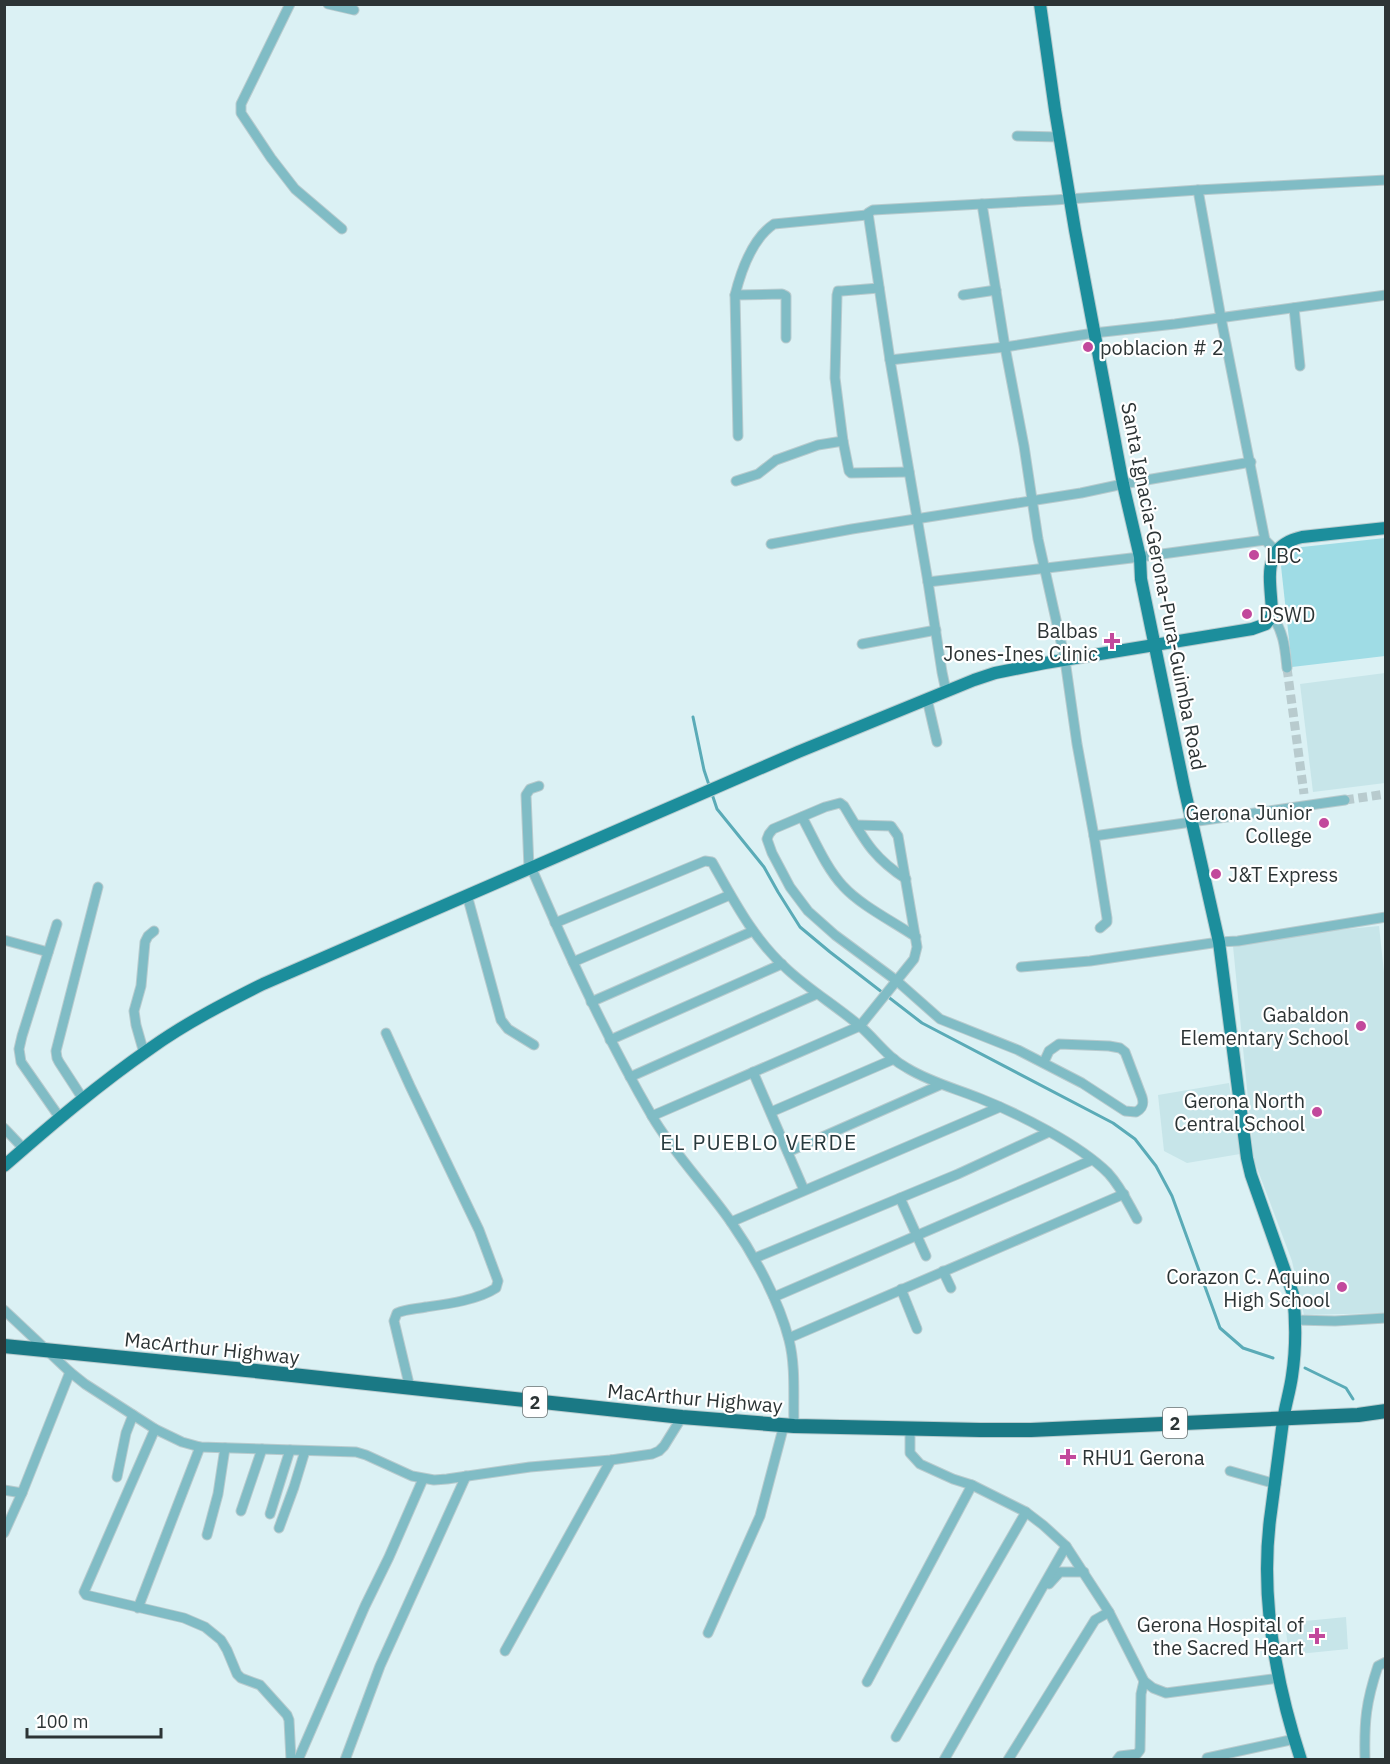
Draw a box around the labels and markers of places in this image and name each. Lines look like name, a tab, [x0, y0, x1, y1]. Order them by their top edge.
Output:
place label: poblacion # 2	[1100, 334, 1224, 361]
marker: poblacion # 2	[1081, 340, 1095, 354]
place label: LBC	[1266, 542, 1302, 569]
marker: LBC	[1247, 548, 1261, 562]
place label: DSWD	[1259, 601, 1315, 628]
marker: DSWD	[1240, 607, 1254, 621]
place label: Balbas Jones-Ines Clinic	[943, 617, 1098, 667]
marker: Balbas Jones-Ines Clinic	[1103, 632, 1121, 650]
place label: Gerona Junior College	[1185, 799, 1312, 849]
marker: Gerona Junior College	[1317, 816, 1331, 830]
place label: J&T Express	[1228, 861, 1338, 888]
marker: J&T Express	[1209, 867, 1223, 881]
place label: Gabaldon Elementary School	[1180, 1001, 1349, 1051]
marker: Gabaldon Elementary School	[1354, 1019, 1368, 1033]
place label: Gerona North Central School	[1174, 1087, 1305, 1137]
marker: Gerona North Central School	[1310, 1105, 1324, 1119]
place label: Corazon C. Aquino High School	[1166, 1263, 1330, 1313]
marker: Corazon C. Aquino High School	[1335, 1280, 1349, 1294]
place label: RHU1 Gerona	[1082, 1444, 1205, 1471]
marker: RHU1 Gerona	[1059, 1448, 1077, 1466]
place label: Gerona Hospital of the Sacred Heart	[1137, 1611, 1305, 1661]
marker: Gerona Hospital of the Sacred Heart	[1308, 1627, 1326, 1645]

